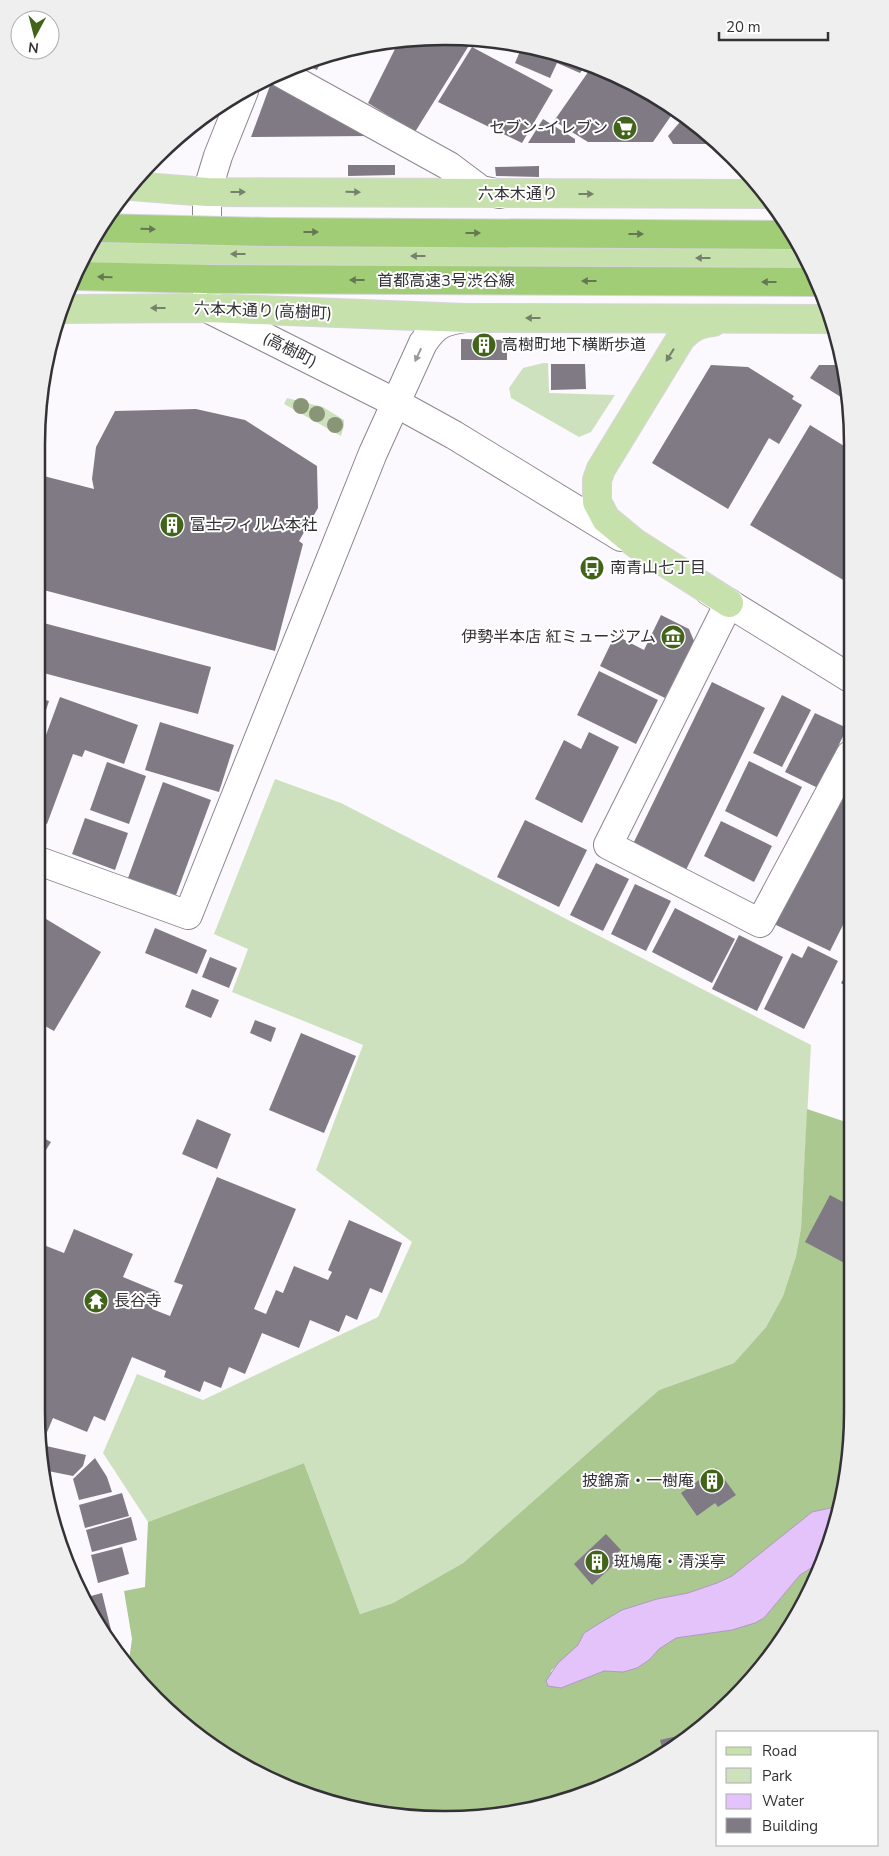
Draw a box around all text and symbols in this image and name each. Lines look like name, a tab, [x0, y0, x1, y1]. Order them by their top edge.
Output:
north arrow	[10, 10, 60, 60]
scale bar	[719, 10, 828, 42]
text: 20 m	[726, 17, 761, 37]
text: N	[27, 37, 40, 57]
supermarket icon: セブン-イレブン	[612, 115, 638, 141]
place label: セブン-イレブン	[489, 117, 608, 139]
street label: 六本木通り	[478, 183, 558, 205]
one-way arrow	[230, 188, 246, 196]
one-way arrow	[345, 189, 361, 197]
one-way arrow	[578, 190, 594, 198]
one-way arrow	[141, 225, 157, 233]
one-way arrow	[303, 228, 319, 236]
one-way arrow	[466, 229, 482, 237]
one-way arrow	[628, 230, 644, 238]
one-way arrow	[229, 250, 245, 258]
one-way arrow	[410, 252, 426, 260]
one-way arrow	[695, 254, 711, 262]
street label: 首都高速3号渋谷線	[377, 270, 515, 292]
one-way arrow	[97, 273, 113, 281]
one-way arrow	[349, 276, 365, 284]
one-way arrow	[581, 277, 597, 285]
one-way arrow	[761, 278, 777, 286]
street label: 六本木通り(高樹町)	[194, 298, 332, 324]
one-way arrow	[150, 304, 166, 312]
one-way arrow	[525, 314, 541, 322]
street label: (高樹町)	[259, 327, 321, 373]
building icon: 高樹町地下横断歩道	[471, 332, 497, 358]
place label: 高樹町地下横断歩道	[502, 334, 646, 356]
one-way arrow	[413, 348, 422, 363]
one-way arrow	[666, 348, 675, 361]
building icon: 富士フィルム本社	[159, 512, 185, 538]
place label: 富士フィルム本社	[190, 514, 317, 536]
bus stop icon: 南青山七丁目	[579, 555, 605, 581]
place label: 南青山七丁目	[610, 557, 706, 579]
museum icon: 伊勢半本店 紅ミュージアム	[660, 624, 686, 650]
place label: 伊勢半本店 紅ミュージアム	[461, 626, 656, 648]
temple icon: 長谷寺	[83, 1288, 109, 1314]
place label: 長谷寺	[114, 1290, 162, 1312]
building icon: 披錦斎・一樹庵	[699, 1468, 725, 1494]
place label: 披錦斎・一樹庵	[582, 1470, 694, 1492]
building icon: 斑鳩庵・清渓亭	[584, 1549, 610, 1575]
place label: 斑鳩庵・清渓亭	[614, 1551, 726, 1573]
legend	[716, 1731, 879, 1846]
text: Road	[762, 1741, 797, 1761]
text: Park	[762, 1766, 792, 1786]
text: Water	[762, 1791, 805, 1811]
text: Building	[762, 1816, 818, 1836]

